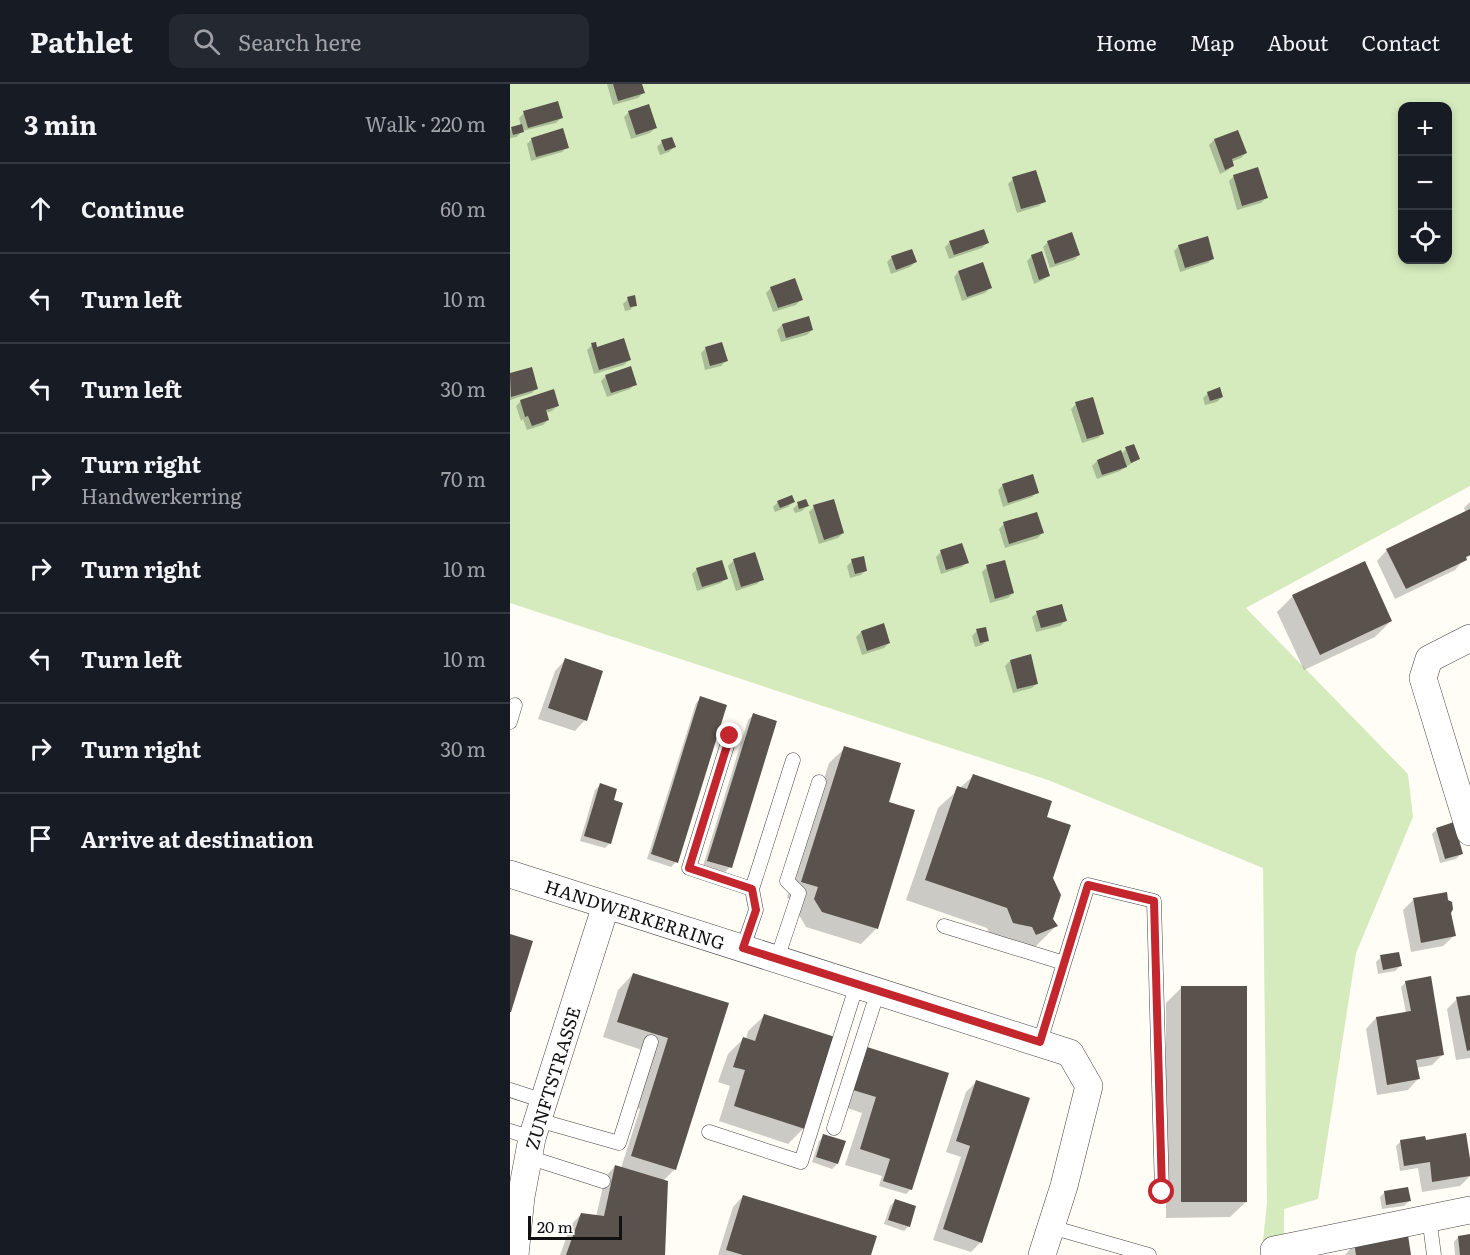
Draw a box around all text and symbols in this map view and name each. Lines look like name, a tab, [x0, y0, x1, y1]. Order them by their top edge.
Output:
search box	[169, 14, 589, 68]
text: Pathlet	[30, 20, 133, 62]
icon: search	[190, 25, 223, 58]
text: Search here	[238, 25, 361, 58]
text: Home	[1096, 26, 1157, 57]
text: Map	[1190, 26, 1234, 57]
text: About	[1267, 26, 1329, 57]
text: Contact	[1362, 26, 1440, 57]
map controls	[1398, 102, 1452, 264]
button: +	[1398, 102, 1452, 156]
text: 3 min	[24, 104, 97, 143]
text: Walk · 220 m	[365, 108, 486, 138]
button: −	[1398, 156, 1452, 210]
icon: ahead	[24, 192, 57, 225]
text: Continue	[81, 192, 184, 225]
text: 60 m	[440, 193, 486, 223]
button: locate	[1398, 210, 1452, 264]
icon: left	[24, 282, 57, 315]
text: Turn left	[81, 282, 182, 315]
text: 10 m	[443, 283, 486, 313]
icon: left	[24, 372, 57, 405]
text: Turn left	[81, 372, 182, 405]
text: 30 m	[440, 373, 486, 403]
text: Turn right	[81, 447, 201, 480]
icon: right	[24, 462, 57, 495]
text: 70 m	[441, 463, 486, 493]
text: Handwerkerring	[81, 480, 242, 510]
icon: right	[24, 552, 57, 585]
text: Turn right	[81, 552, 201, 585]
text: 10 m	[443, 553, 486, 583]
icon: left	[24, 642, 57, 675]
text: Turn left	[81, 642, 182, 675]
text: 10 m	[443, 643, 486, 673]
route end	[716, 722, 742, 748]
icon: right	[24, 732, 57, 765]
text: Turn right	[81, 732, 201, 765]
text: 30 m	[440, 733, 486, 763]
icon: arrive	[24, 822, 57, 855]
text: Arrive at destination	[81, 822, 314, 855]
street label: HANDWERKERRING	[542, 872, 728, 956]
street label: ZUNFTSTRASSE	[517, 1003, 587, 1153]
route start	[1148, 1178, 1174, 1204]
scale bar	[528, 1213, 622, 1240]
text: 20 m	[537, 1214, 573, 1238]

